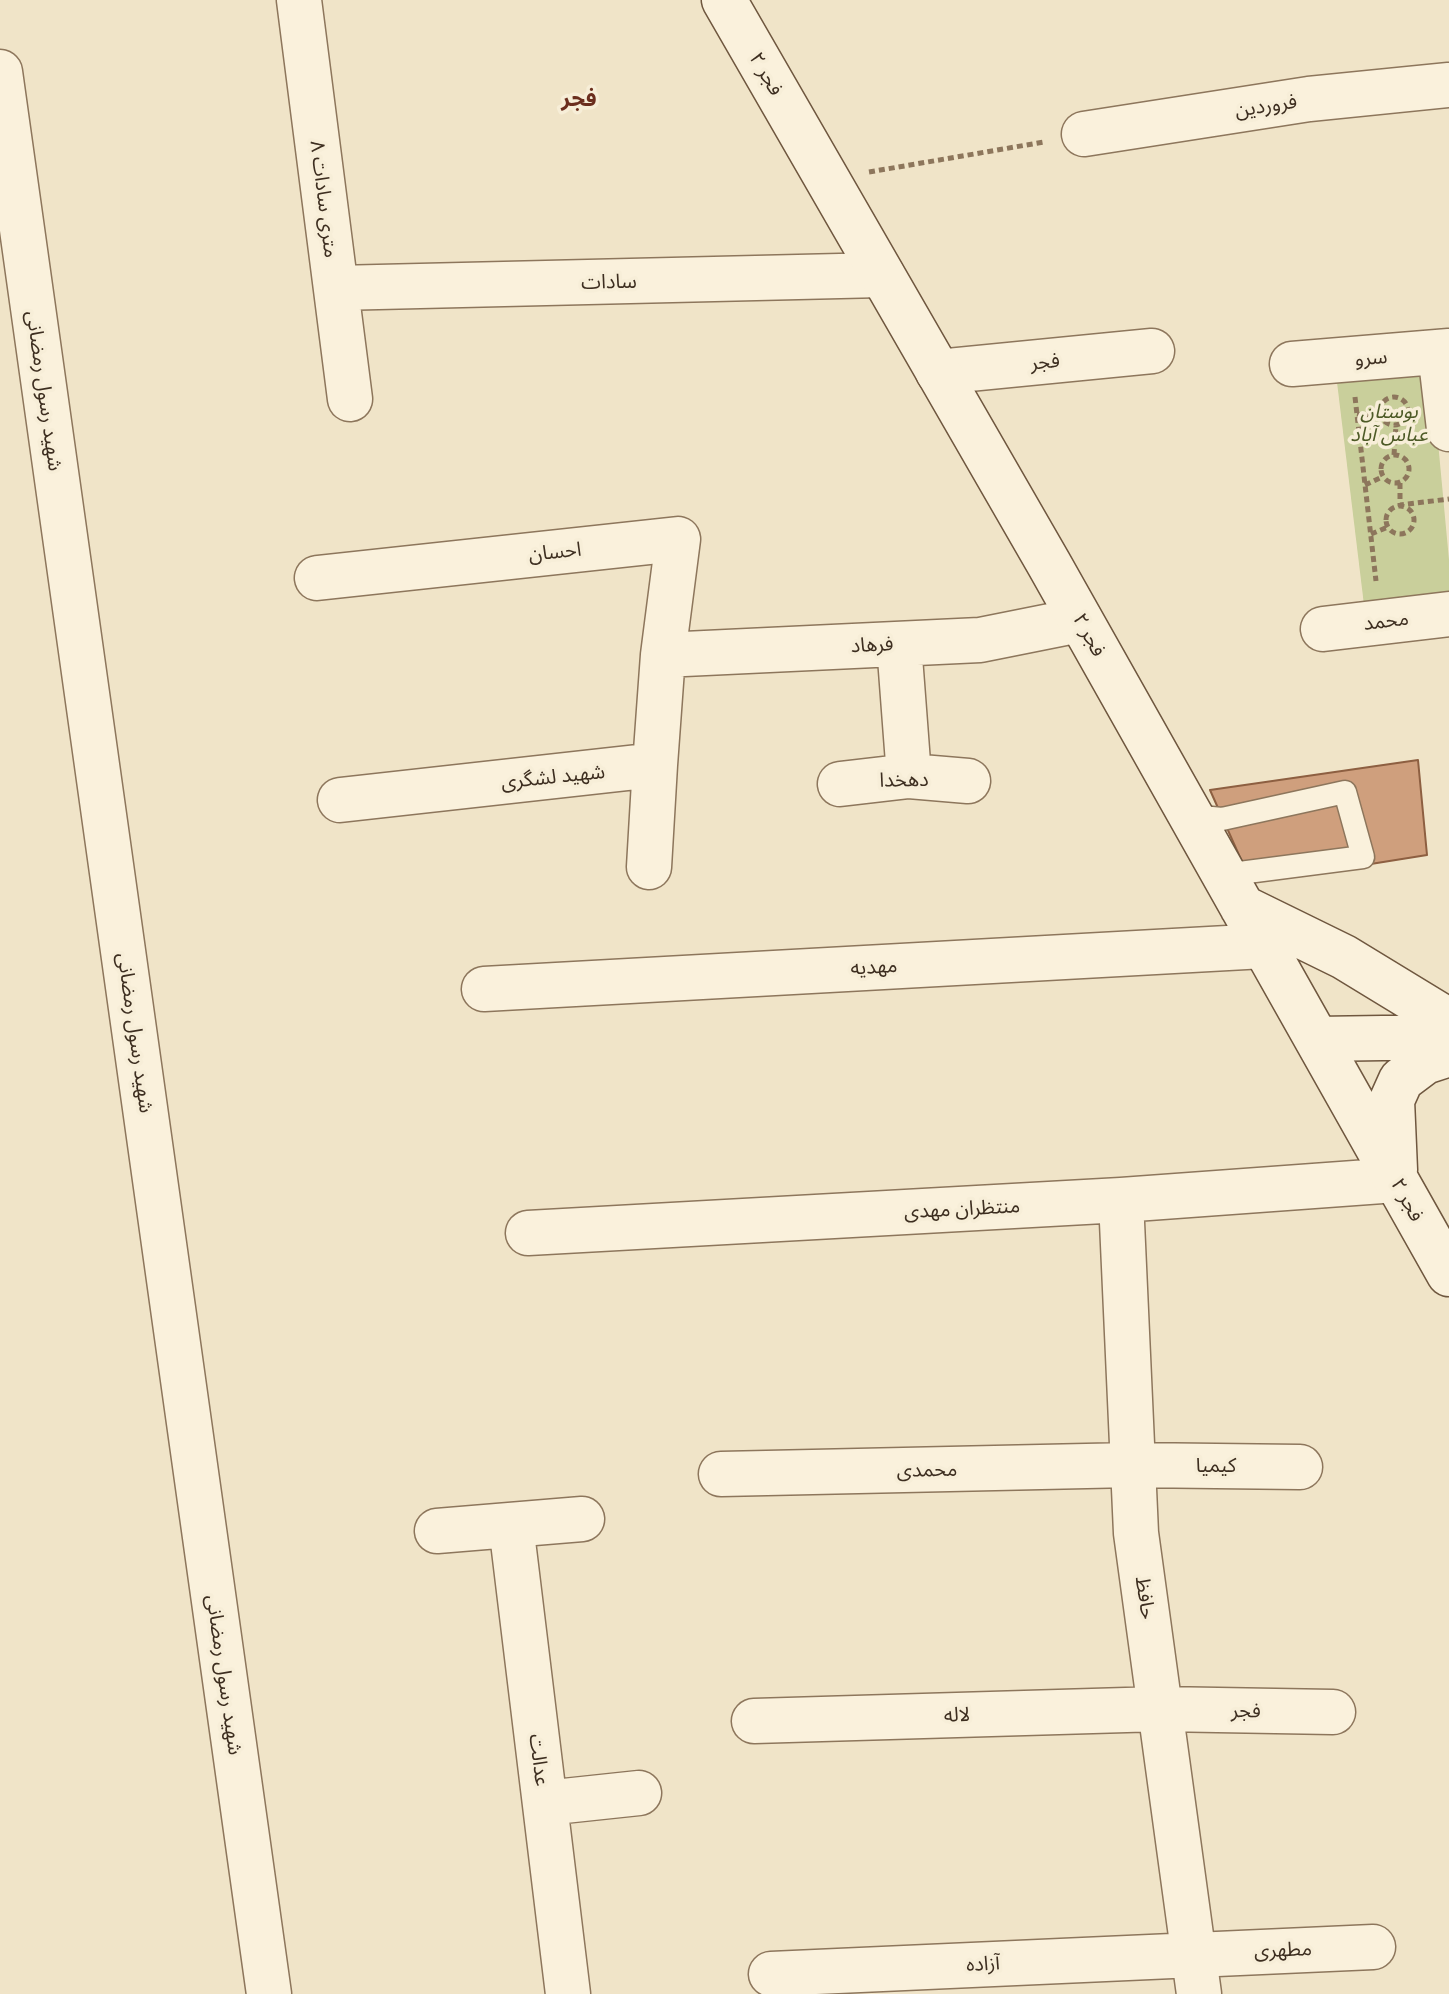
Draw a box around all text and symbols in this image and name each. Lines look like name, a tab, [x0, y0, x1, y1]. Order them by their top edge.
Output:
street label: فجر ۲	[744, 48, 788, 100]
district label: فجر	[561, 86, 597, 112]
street label: فروردین	[1233, 89, 1299, 123]
street label: ۸ متری سادات	[305, 139, 343, 259]
street label: سادات	[581, 270, 637, 294]
street label: شهید رسول رمضانی	[21, 309, 67, 473]
street label: سرو	[1354, 345, 1388, 371]
street label: فجر	[1029, 349, 1061, 375]
park label: بوستان عباس آباد	[1350, 400, 1428, 447]
street label: احسان	[527, 537, 583, 567]
street label: محمد	[1362, 606, 1410, 636]
street label: فجر ۲	[1067, 609, 1111, 661]
street label: فرهاد	[850, 632, 894, 658]
street label: شهید لشگری	[500, 760, 606, 794]
street label: دهخدا	[879, 768, 929, 792]
street label: شهید رسول رمضانی	[112, 951, 158, 1115]
street label: مهدیه	[850, 954, 898, 980]
street label: فجر ۲	[1385, 1174, 1429, 1226]
street label: منتظران مهدی	[903, 1194, 1021, 1224]
street label: کیمیا	[1196, 1454, 1236, 1478]
street label: محمدی	[896, 1457, 958, 1483]
street label: حافظ	[1130, 1575, 1160, 1621]
street label: شهید رسول رمضانی	[201, 1593, 247, 1757]
street label: فجر	[1231, 1699, 1261, 1723]
street label: لاله	[943, 1703, 971, 1727]
street label: عدالت	[524, 1732, 554, 1788]
street label: مطهری	[1254, 1937, 1312, 1963]
street label: آزاده	[965, 1951, 1001, 1977]

